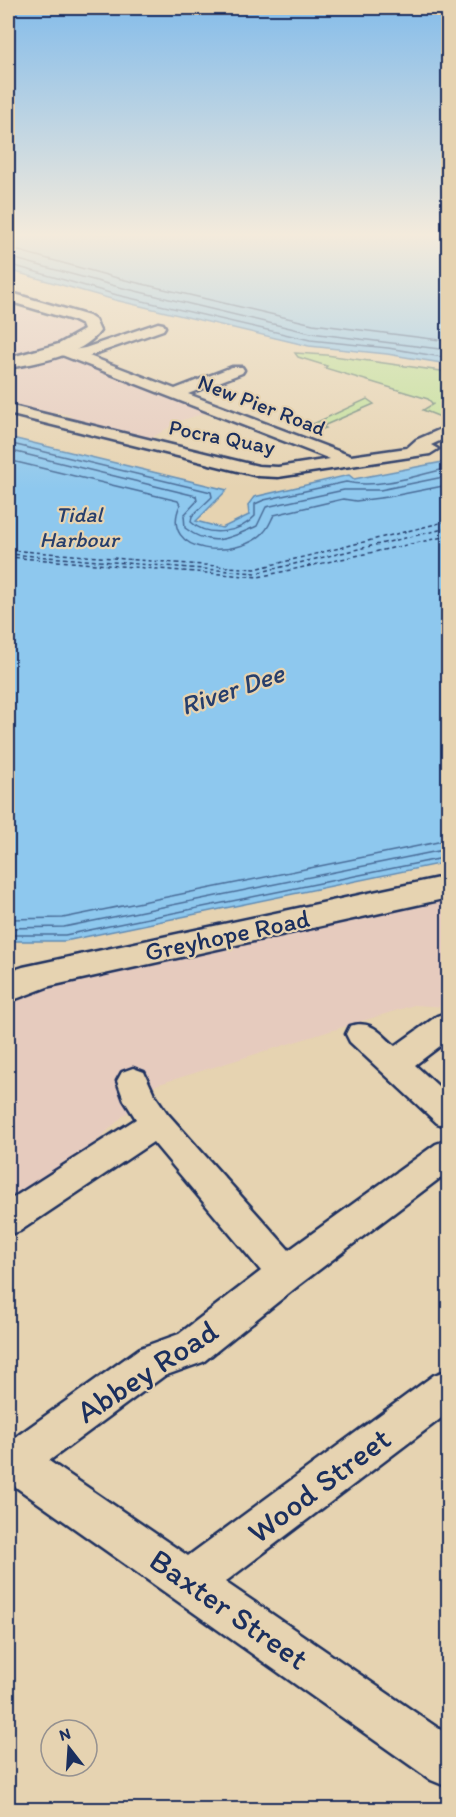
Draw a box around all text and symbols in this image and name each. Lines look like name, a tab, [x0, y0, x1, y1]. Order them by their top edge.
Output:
street label: New Pier Road	[194, 368, 330, 442]
street label: Pocra Quay	[167, 413, 278, 461]
water label: Tidal Harbour	[39, 501, 121, 553]
water label: River Dee	[176, 655, 289, 722]
street label: Greyhope Road	[142, 902, 312, 968]
street label: Abbey Road	[69, 1311, 225, 1431]
street label: Wood Street	[240, 1419, 398, 1551]
street label: Baxter Street	[142, 1540, 316, 1678]
north arrow	[39, 1718, 99, 1778]
text: N	[57, 1723, 73, 1745]

